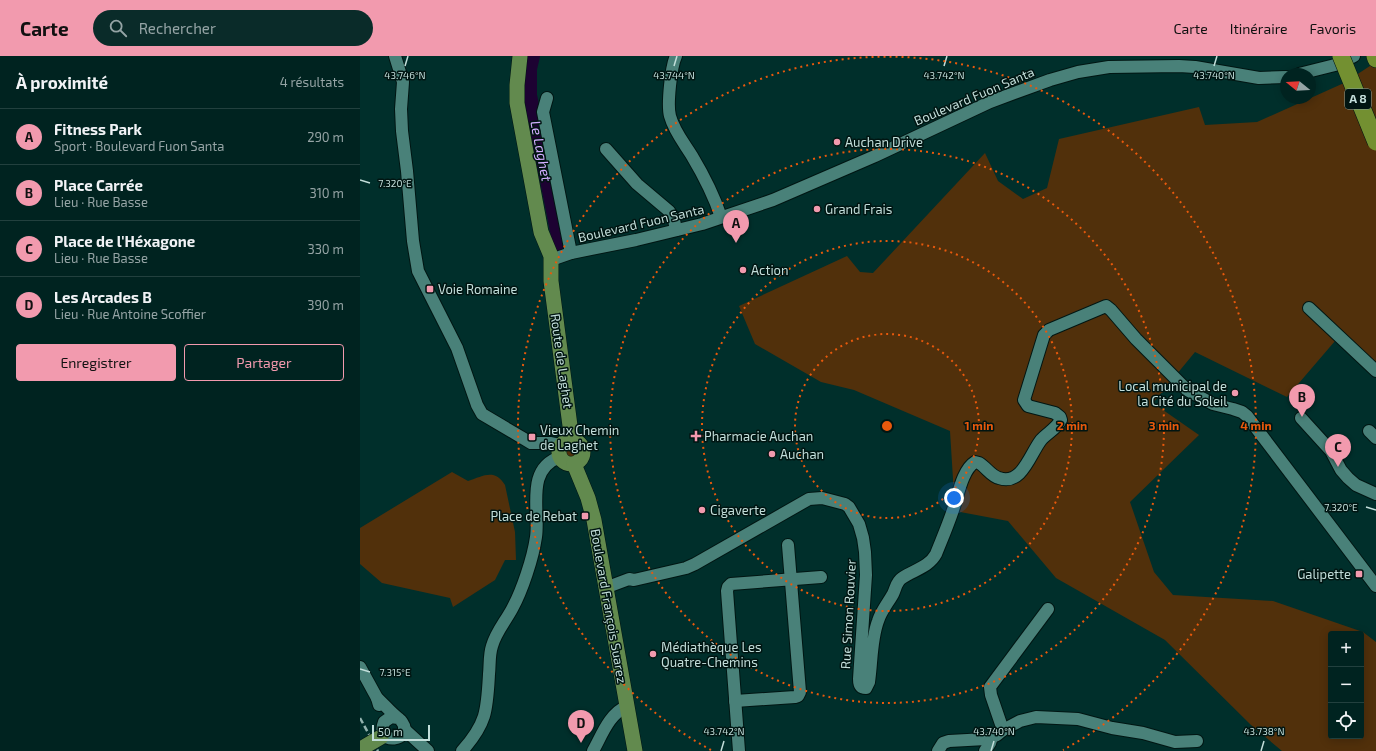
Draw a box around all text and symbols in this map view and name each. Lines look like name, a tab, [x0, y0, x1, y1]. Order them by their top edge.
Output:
search box	[93, 10, 373, 46]
text: Carte	[20, 17, 69, 40]
icon: search	[107, 17, 129, 39]
text: Rechercher	[139, 19, 216, 37]
text: Carte	[1174, 20, 1208, 37]
text: Itinéraire	[1230, 20, 1288, 37]
text: Favoris	[1310, 20, 1356, 37]
street label: Boulevard Fuon Santa	[911, 63, 1037, 129]
north arrow	[1280, 68, 1316, 104]
text: 43.746°N	[384, 69, 426, 81]
text: 43.744°N	[653, 69, 695, 81]
text: 43.742°N	[923, 69, 965, 81]
text: 43.740°N	[1193, 69, 1235, 81]
text: À proximité	[16, 72, 108, 92]
text: 4 résultats	[280, 74, 344, 90]
road number: A 8	[1345, 89, 1371, 109]
water label: Le Laghet	[527, 119, 556, 184]
text: Fitness Park	[54, 120, 142, 138]
text: A	[25, 129, 33, 145]
text: 290 m	[307, 129, 344, 145]
place label: Auchan Drive	[845, 134, 923, 150]
marker: Auchan Drive	[832, 137, 842, 147]
text: Sport · Boulevard Fuon Santa	[54, 138, 224, 154]
text: Place Carrée	[54, 176, 143, 194]
text: 7.320°E	[378, 177, 412, 189]
text: B	[25, 185, 33, 201]
text: 310 m	[309, 185, 344, 201]
text: Lieu · Rue Basse	[54, 194, 148, 210]
street label: Boulevard Fuon Santa	[576, 201, 706, 245]
place label: Grand Frais	[825, 201, 892, 217]
marker: Grand Frais	[812, 204, 822, 214]
pin: A	[723, 210, 749, 243]
text: Place de l'Héxagone	[54, 232, 195, 250]
text: C	[25, 241, 33, 257]
text: 330 m	[307, 241, 344, 257]
text: Lieu · Rue Basse	[54, 250, 148, 266]
place label: Action	[751, 262, 789, 278]
marker: Action	[738, 265, 748, 275]
place label: Voie Romaine	[438, 281, 518, 297]
marker: Voie Romaine	[425, 284, 435, 294]
text: Les Arcades B	[54, 288, 152, 306]
text: D	[25, 297, 33, 313]
text: 390 m	[307, 297, 344, 313]
text: Lieu · Rue Antoine Scoffier	[54, 306, 206, 322]
street label: Route de Laghet	[547, 313, 577, 409]
button: Enregistrer	[16, 344, 176, 381]
button: Partager	[184, 344, 344, 381]
place label: Local municipal de la Cité du Soleil	[1118, 378, 1227, 409]
pin: B	[1289, 384, 1315, 417]
marker: Local municipal de la Cité du Soleil	[1230, 388, 1240, 398]
text: 1 min	[965, 418, 993, 432]
text: 2 min	[1057, 418, 1087, 432]
text: 3 min	[1149, 418, 1179, 432]
text: 4 min	[1240, 418, 1272, 432]
centre of rings	[880, 419, 894, 433]
place label: Vieux Chemin de Laghet	[540, 422, 619, 453]
place label: Pharmacie Auchan	[704, 428, 813, 444]
marker: Pharmacie Auchan	[691, 431, 701, 441]
marker: Vieux Chemin de Laghet	[527, 432, 537, 442]
pin: C	[1325, 434, 1351, 467]
place label: Auchan	[780, 446, 824, 462]
marker: Auchan	[767, 449, 777, 459]
your location	[944, 488, 964, 508]
text: 7.320°E	[1324, 501, 1358, 513]
place label: Cigaverte	[710, 502, 766, 518]
marker: Cigaverte	[697, 505, 707, 515]
place label: Place de Rebat	[490, 508, 577, 524]
marker: Place de Rebat	[580, 511, 590, 521]
street label: Boulevard François Suarez	[587, 527, 630, 685]
street label: Rue Simon Rouvier	[837, 559, 859, 669]
place label: Galipette	[1297, 566, 1351, 582]
marker: Galipette	[1354, 569, 1364, 579]
map controls	[1328, 631, 1364, 739]
button: +	[1328, 631, 1364, 667]
place label: Médiathèque Les Quatre-Chemins	[661, 639, 762, 670]
marker: Médiathèque Les Quatre-Chemins	[648, 649, 658, 659]
text: 7.315°E	[379, 666, 411, 678]
button: −	[1328, 667, 1364, 703]
button: locate	[1328, 703, 1364, 739]
pin: D	[568, 710, 594, 743]
scale bar	[372, 723, 430, 742]
text: 50 m	[378, 725, 403, 738]
text: 43.742°N	[703, 725, 745, 737]
text: 43.740°N	[973, 725, 1015, 737]
text: 43.738°N	[1243, 725, 1285, 737]

